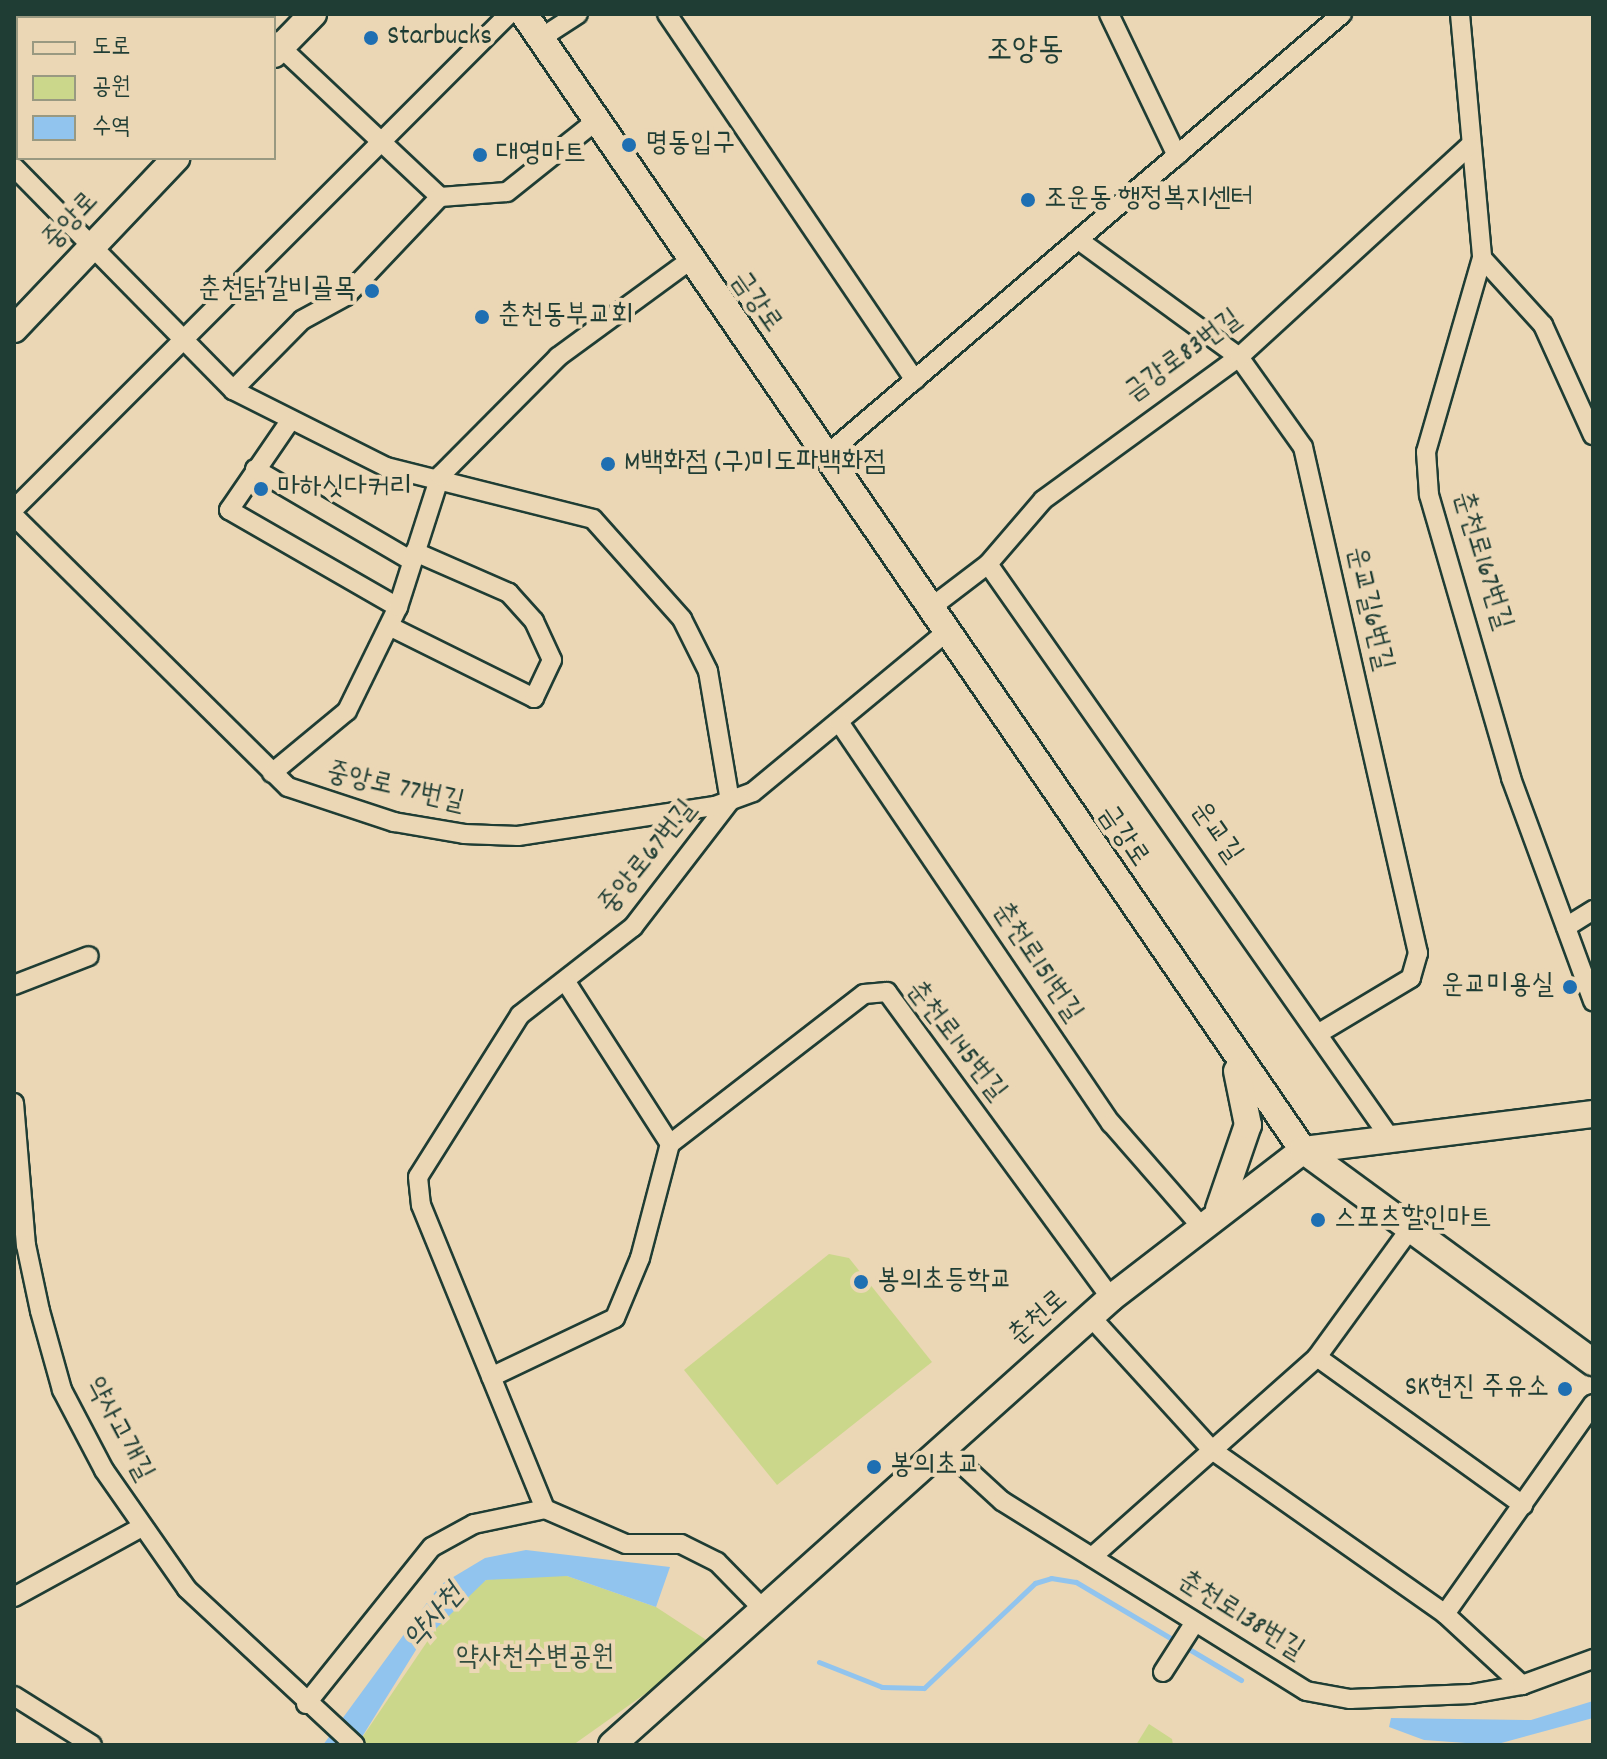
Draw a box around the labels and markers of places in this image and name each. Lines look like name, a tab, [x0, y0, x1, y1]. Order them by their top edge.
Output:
place label: Starbucks	[387, 21, 492, 55]
marker: Starbucks	[362, 29, 380, 47]
place label: 명동입구	[645, 128, 735, 162]
marker: 명동입구	[620, 136, 638, 154]
place label: 대영마트	[496, 138, 586, 172]
marker: 대영마트	[471, 146, 489, 164]
place label: 조운동 행정복지센터	[1044, 183, 1253, 217]
marker: 조운동 행정복지센터	[1019, 191, 1037, 209]
place label: 춘천닭갈비골목	[198, 274, 356, 308]
marker: 춘천닭갈비골목	[363, 282, 381, 300]
place label: 춘천동부교회	[498, 300, 633, 334]
marker: 춘천동부교회	[473, 308, 491, 326]
place label: M백화점 (구)미도파백화점	[624, 447, 886, 481]
marker: M백화점 (구)미도파백화점	[599, 455, 617, 473]
place label: 마하싯다커리	[277, 472, 412, 506]
marker: 마하싯다커리	[252, 480, 270, 498]
place label: 운교미용실	[1441, 970, 1554, 1004]
marker: 운교미용실	[1561, 978, 1579, 996]
place label: 스포츠할인마트	[1334, 1203, 1492, 1237]
marker: 스포츠할인마트	[1309, 1211, 1327, 1229]
place label: 봉의초등학교	[877, 1265, 1012, 1299]
marker: 봉의초등학교	[852, 1273, 870, 1291]
place label: SK현진 주유소	[1405, 1372, 1549, 1406]
marker: SK현진 주유소	[1556, 1380, 1574, 1398]
place label: 봉의초교	[890, 1450, 980, 1484]
marker: 봉의초교	[865, 1458, 883, 1476]

